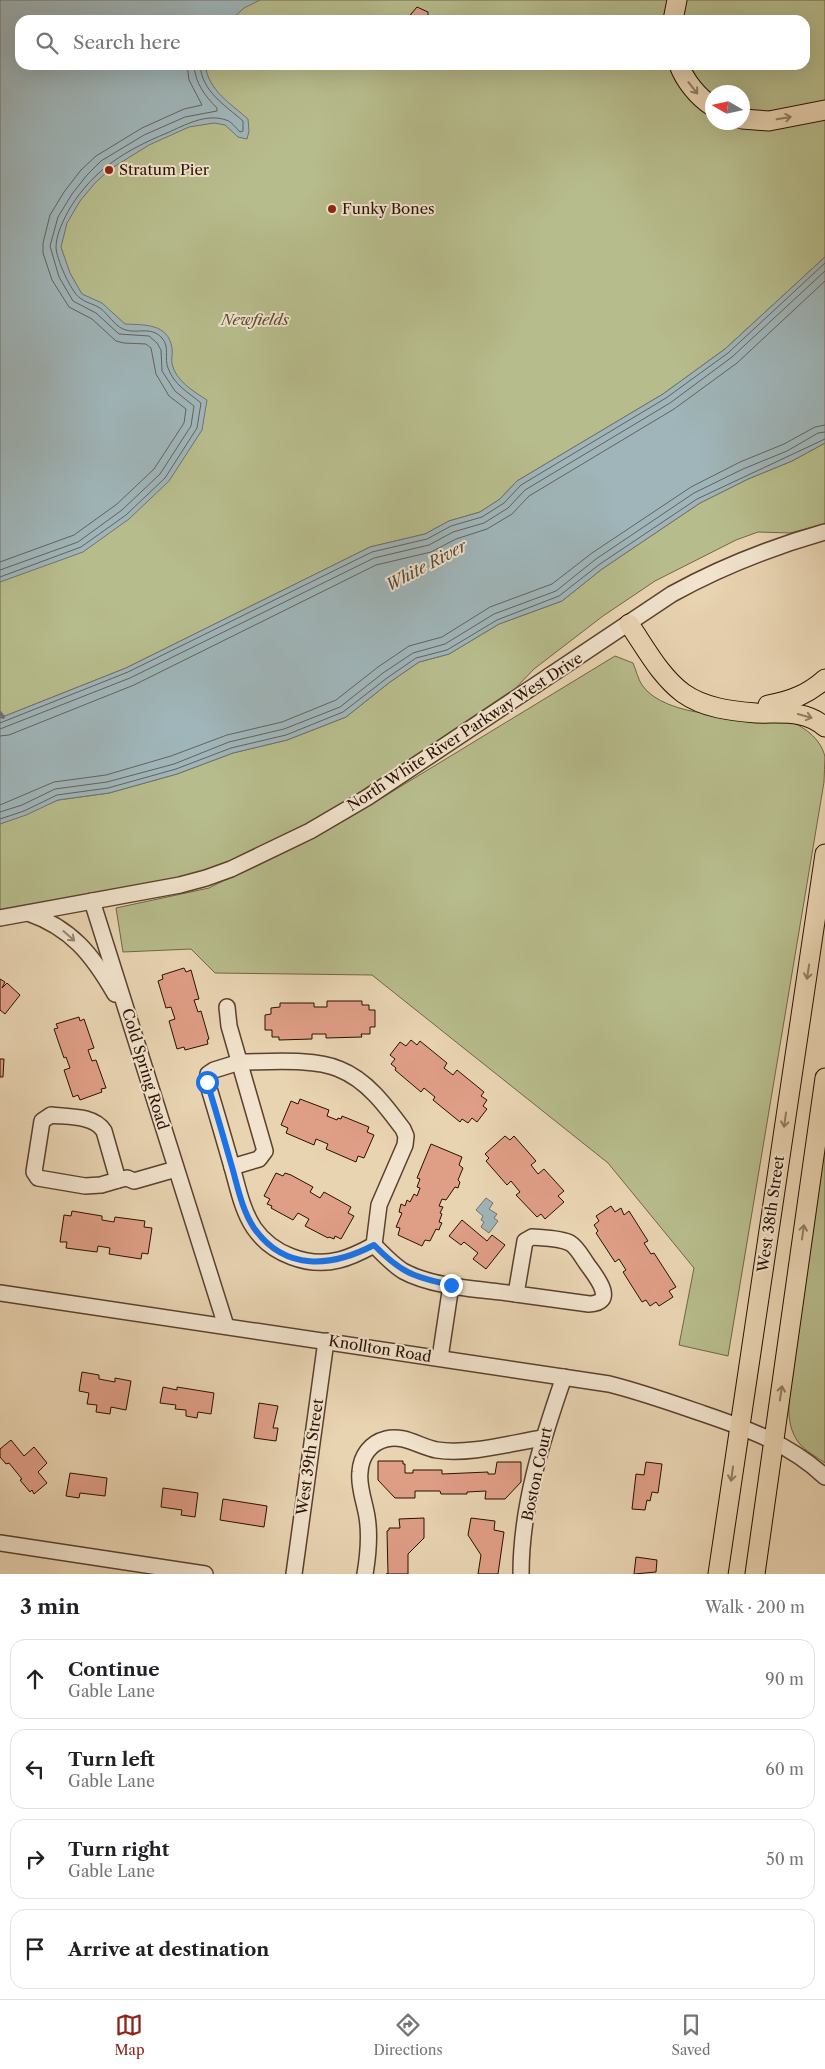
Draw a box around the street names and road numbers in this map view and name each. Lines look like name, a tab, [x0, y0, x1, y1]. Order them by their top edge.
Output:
street label: North White River Parkway West Drive	[343, 648, 586, 815]
street label: Cold Spring Road	[118, 1006, 173, 1132]
street label: West 38th Street	[753, 1154, 788, 1274]
street label: Knollton Road	[327, 1331, 433, 1366]
street label: West 39th Street	[292, 1397, 327, 1517]
street label: Boston Court	[517, 1424, 556, 1523]

